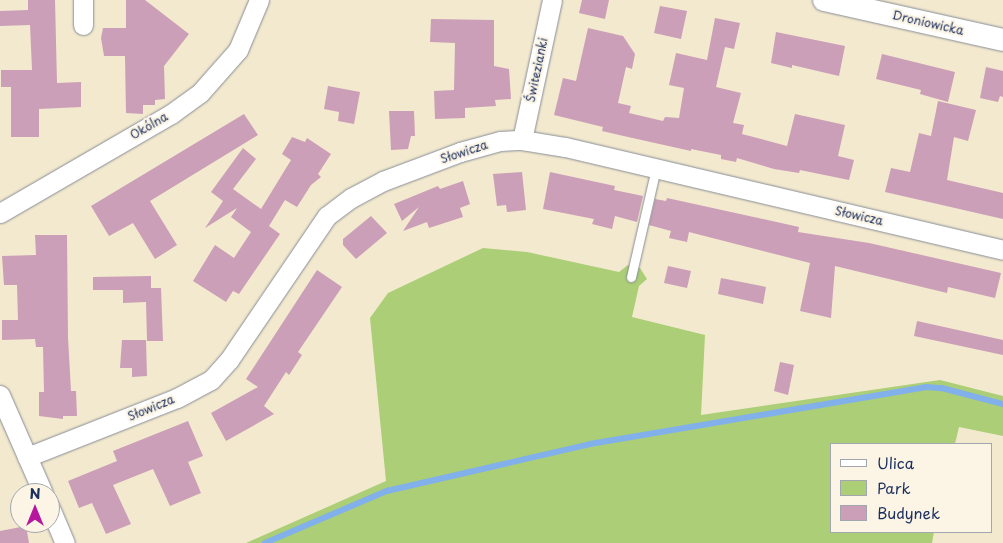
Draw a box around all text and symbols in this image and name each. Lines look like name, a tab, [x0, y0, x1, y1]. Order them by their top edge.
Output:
street label: Droniowicka	[891, 8, 965, 38]
street label: Świtezianki	[523, 36, 551, 104]
street label: Okólna	[128, 109, 170, 143]
street label: Słowicza	[439, 138, 489, 166]
street label: Słowicza	[834, 203, 884, 229]
street label: Słowicza	[126, 392, 176, 424]
legend	[830, 443, 993, 533]
text: Ulica	[877, 451, 914, 474]
text: Park	[877, 476, 911, 499]
north arrow	[10, 483, 60, 533]
text: N	[29, 483, 41, 504]
text: Budynek	[877, 501, 940, 524]

